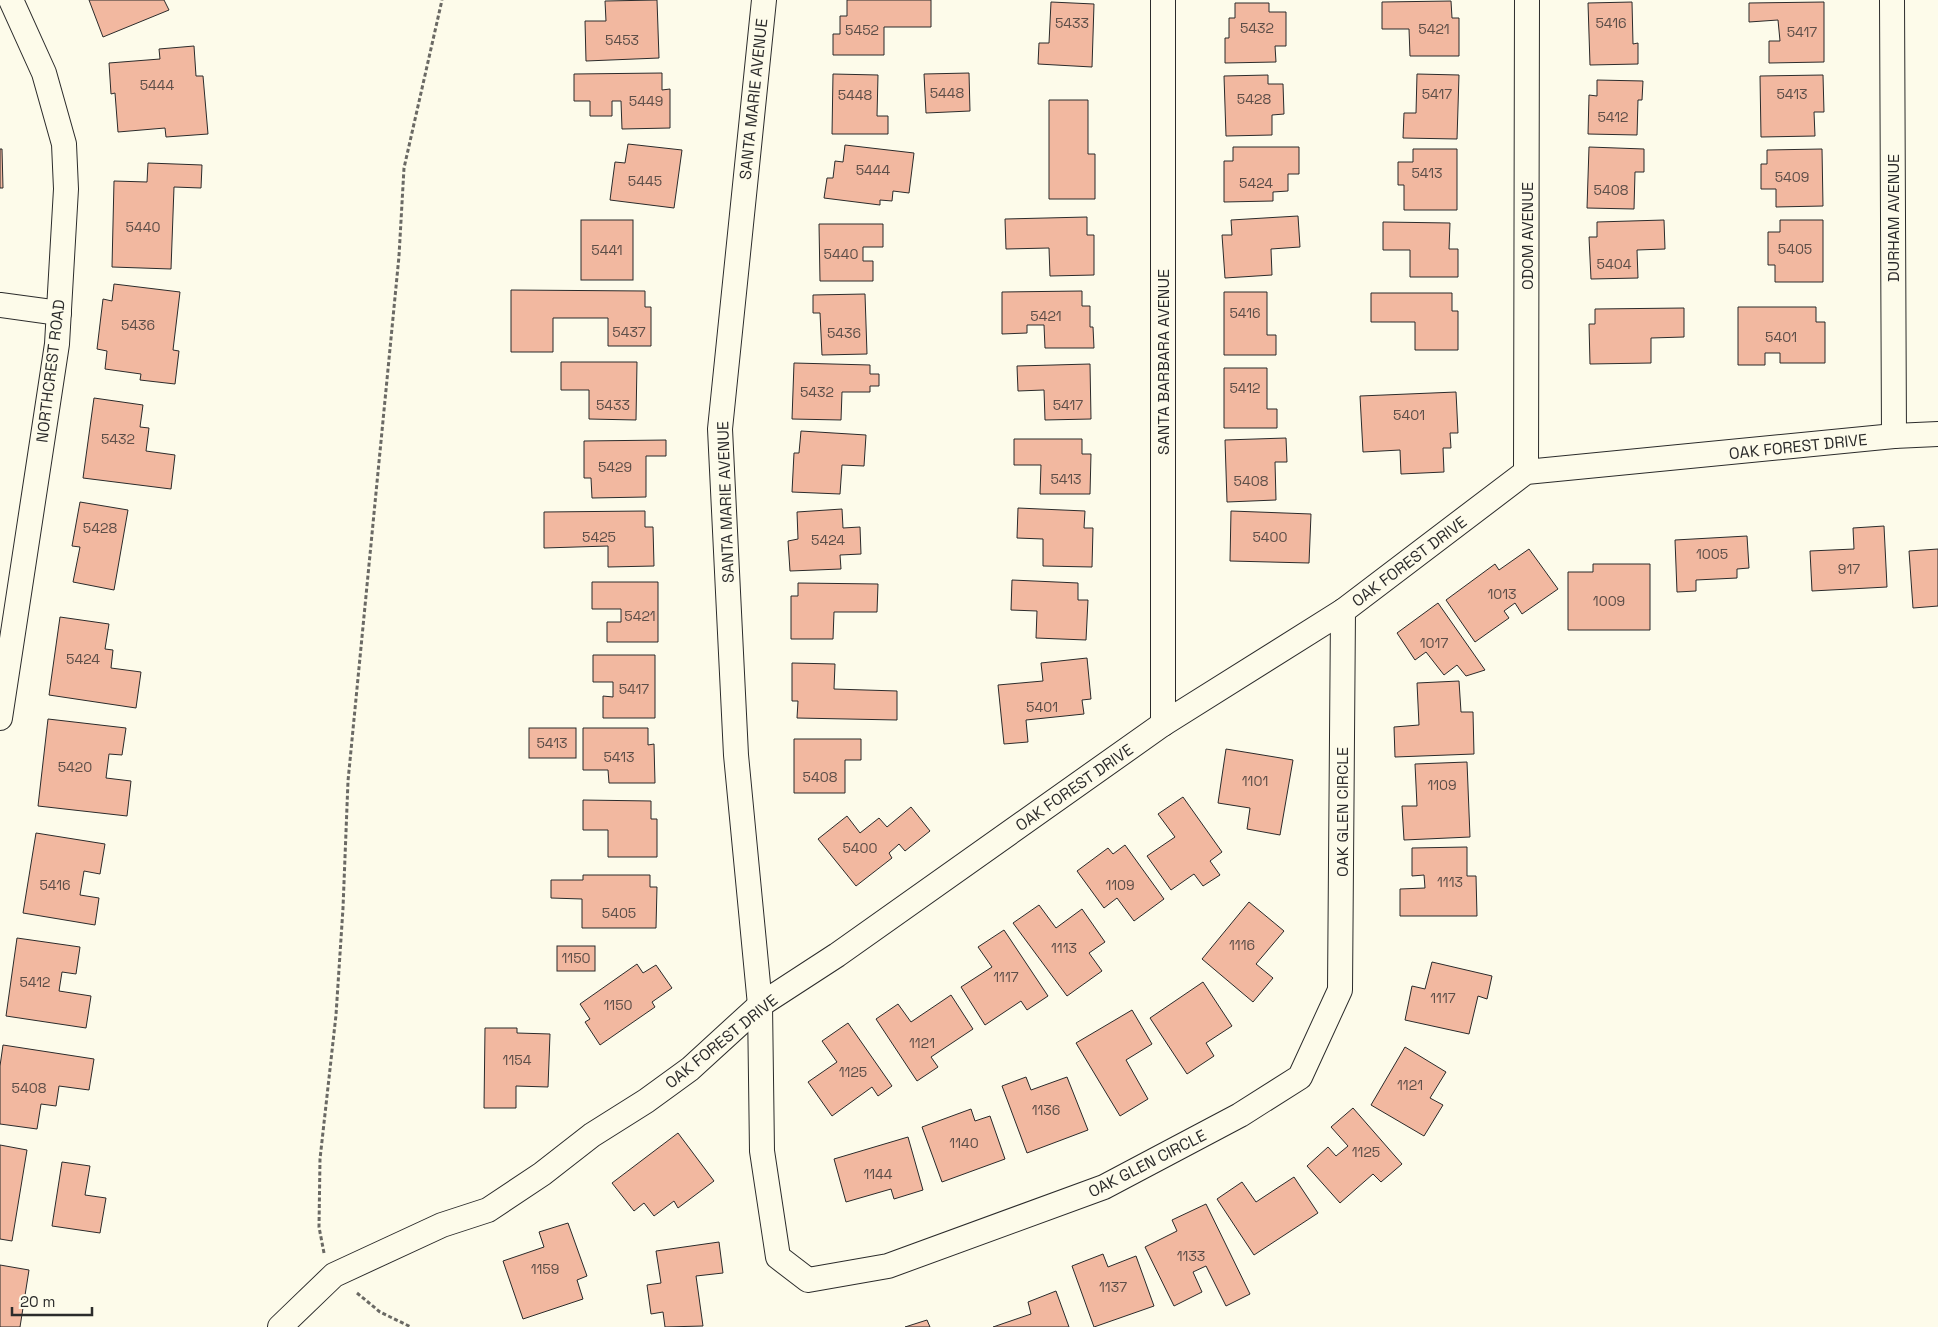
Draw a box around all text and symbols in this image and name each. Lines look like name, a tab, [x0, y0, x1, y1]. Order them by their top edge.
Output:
house number: 5433	[1055, 14, 1089, 32]
house number: 5416	[1595, 14, 1627, 32]
street label: SANTA MARIE AVENUE	[735, 17, 772, 181]
house number: 5432	[1240, 19, 1274, 37]
house number: 5421	[1418, 20, 1450, 38]
house number: 5452	[845, 21, 879, 39]
house number: 5417	[1787, 23, 1817, 41]
house number: 5453	[605, 31, 639, 49]
house number: 5444	[140, 76, 175, 94]
house number: 5448	[930, 84, 965, 102]
house number: 5417	[1422, 85, 1452, 103]
house number: 5413	[1776, 85, 1808, 103]
house number: 5448	[838, 86, 873, 104]
house number: 5428	[1237, 90, 1271, 108]
house number: 5449	[629, 92, 663, 110]
house number: 5412	[1597, 108, 1629, 126]
street label: DURHAM AVENUE	[1883, 154, 1904, 282]
house number: 5444	[856, 161, 891, 179]
house number: 5413	[1411, 164, 1443, 182]
house number: 5409	[1775, 168, 1809, 186]
house number: 5445	[628, 172, 662, 190]
house number: 5424	[1239, 174, 1273, 192]
house number: 5408	[1594, 181, 1629, 199]
street label: ODOM AVENUE	[1517, 182, 1538, 290]
house number: 5440	[126, 218, 160, 236]
house number: 5405	[1778, 240, 1812, 258]
house number: 5441	[591, 241, 623, 259]
house number: 5440	[824, 245, 858, 263]
house number: 5404	[1597, 255, 1632, 273]
street label: SANTA BARBARA AVENUE	[1153, 269, 1174, 455]
street label: NORTHCREST ROAD	[31, 298, 70, 444]
house number: 5416	[1229, 304, 1261, 322]
house number: 5421	[1030, 307, 1062, 325]
house number: 5436	[121, 316, 155, 334]
house number: 5437	[612, 323, 646, 341]
house number: 5436	[827, 324, 861, 342]
house number: 5401	[1765, 328, 1797, 346]
house number: 5412	[1229, 379, 1261, 397]
house number: 5432	[800, 383, 834, 401]
house number: 5433	[596, 396, 630, 414]
house number: 5417	[1053, 396, 1083, 414]
house number: 5401	[1393, 406, 1425, 424]
street label: SANTA MARIE AVENUE	[712, 421, 739, 583]
street label: OAK FOREST DRIVE	[1728, 429, 1868, 464]
house number: 5432	[101, 430, 135, 448]
house number: 5429	[598, 458, 632, 476]
house number: 5413	[1050, 470, 1082, 488]
house number: 5408	[1234, 472, 1269, 490]
street label: OAK FOREST DRIVE	[1348, 511, 1471, 612]
house number: 5428	[83, 519, 117, 537]
house number: 5425	[582, 528, 616, 546]
house number: 5400	[1252, 528, 1288, 546]
house number: 5424	[811, 531, 845, 549]
house number: 1005	[1696, 545, 1728, 563]
house number: 917	[1838, 560, 1860, 578]
house number: 1013	[1487, 585, 1517, 603]
house number: 1009	[1593, 592, 1625, 610]
house number: 5421	[624, 607, 656, 625]
house number: 1017	[1420, 634, 1448, 652]
house number: 5424	[66, 650, 100, 668]
house number: 5417	[619, 680, 649, 698]
house number: 5401	[1026, 698, 1058, 716]
house number: 5413	[536, 734, 568, 752]
street label: OAK FOREST DRIVE	[1011, 739, 1137, 836]
street label: OAK GLEN CIRCLE	[1332, 747, 1353, 877]
house number: 5413	[603, 748, 635, 766]
house number: 5420	[58, 758, 92, 776]
house number: 5408	[803, 768, 838, 786]
house number: 1101	[1242, 772, 1268, 790]
house number: 1109	[1427, 776, 1457, 794]
house number: 5400	[842, 839, 878, 857]
house number: 1113	[1437, 873, 1463, 891]
house number: 5416	[39, 876, 71, 894]
house number: 1109	[1105, 876, 1135, 894]
house number: 5405	[602, 904, 636, 922]
house number: 1116	[1229, 936, 1255, 954]
house number: 1113	[1051, 939, 1077, 957]
house number: 1150	[561, 949, 591, 967]
house number: 1117	[993, 968, 1019, 986]
house number: 5412	[19, 973, 51, 991]
house number: 1117	[1430, 989, 1456, 1007]
street label: OAK FOREST DRIVE	[661, 990, 782, 1093]
house number: 1150	[603, 996, 633, 1014]
house number: 1121	[909, 1034, 935, 1052]
house number: 1154	[503, 1051, 532, 1069]
house number: 1125	[839, 1063, 867, 1081]
house number: 1121	[1397, 1076, 1423, 1094]
house number: 5408	[12, 1079, 47, 1097]
house number: 1136	[1032, 1101, 1060, 1119]
street label: OAK GLEN CIRCLE	[1085, 1125, 1210, 1202]
house number: 1140	[949, 1134, 979, 1152]
house number: 1125	[1352, 1143, 1380, 1161]
house number: 1144	[863, 1165, 893, 1183]
house number: 1133	[1177, 1247, 1205, 1265]
house number: 1159	[531, 1260, 559, 1278]
house number: 1137	[1099, 1278, 1127, 1296]
scale bar	[12, 1284, 92, 1316]
text: 20 m	[20, 1292, 55, 1311]

